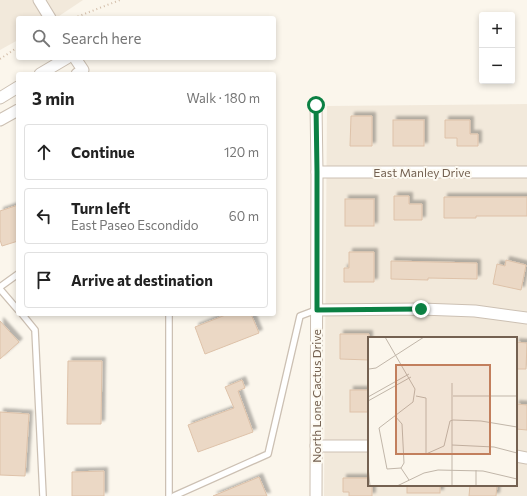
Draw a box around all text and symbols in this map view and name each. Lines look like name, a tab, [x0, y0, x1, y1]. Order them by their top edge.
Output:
map controls	[479, 12, 515, 84]
button: +	[479, 12, 515, 48]
search box	[16, 16, 276, 60]
icon: search	[30, 27, 52, 49]
text: Search here	[62, 29, 141, 47]
button: −	[479, 48, 515, 84]
text: 3 min	[32, 88, 75, 109]
text: Walk · 180 m	[186, 90, 260, 106]
route start	[307, 96, 325, 114]
icon: ahead	[33, 141, 55, 163]
text: Continue	[71, 143, 135, 161]
text: 120 m	[224, 144, 259, 160]
street label: East Manley Drive	[373, 165, 471, 179]
text: Turn left	[71, 199, 130, 217]
icon: left	[33, 205, 55, 227]
text: 60 m	[229, 208, 259, 224]
text: East Paseo Escondido	[71, 217, 199, 233]
icon: arrive	[33, 269, 55, 291]
text: Arrive at destination	[71, 271, 213, 289]
route end	[412, 300, 430, 318]
street label: North Lone Cactus Drive	[309, 329, 323, 463]
inset map	[368, 337, 517, 486]

